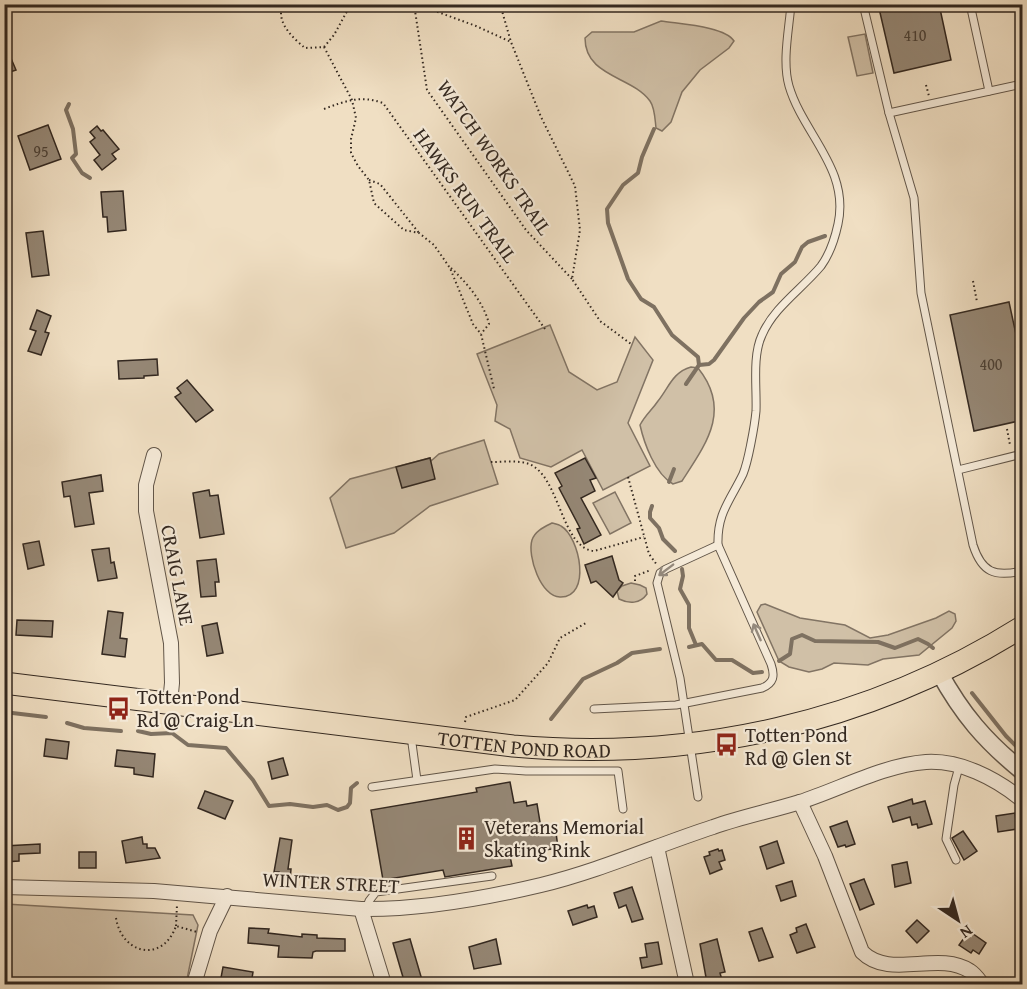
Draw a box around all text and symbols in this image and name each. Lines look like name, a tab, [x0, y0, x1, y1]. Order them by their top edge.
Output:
house number: 410	[903, 23, 927, 47]
street label: WATCH WORKS TRAIL	[431, 74, 560, 241]
street label: HAWKS RUN TRAIL	[407, 122, 525, 269]
house number: 95	[33, 139, 49, 163]
house number: 400	[979, 352, 1003, 376]
street label: CRAIG LANE	[154, 522, 202, 628]
one-way arrow	[658, 564, 674, 577]
one-way arrow	[751, 623, 762, 642]
place label: Totten Pond Rd @ Craig Ln	[137, 682, 254, 734]
bus stop icon: Totten Pond Rd @ Craig Ln	[106, 695, 132, 721]
place label: Totten Pond Rd @ Glen St	[745, 720, 852, 772]
street label: TOTTEN POND ROAD	[436, 722, 611, 764]
bus stop icon: Totten Pond Rd @ Glen St	[714, 732, 740, 758]
place label: Veterans Memorial Skating Rink	[484, 812, 644, 864]
building icon: Veterans Memorial Skating Rink	[453, 825, 479, 851]
street label: WINTER STREET	[262, 864, 400, 900]
north arrow	[928, 890, 988, 950]
text: N	[955, 919, 978, 945]

